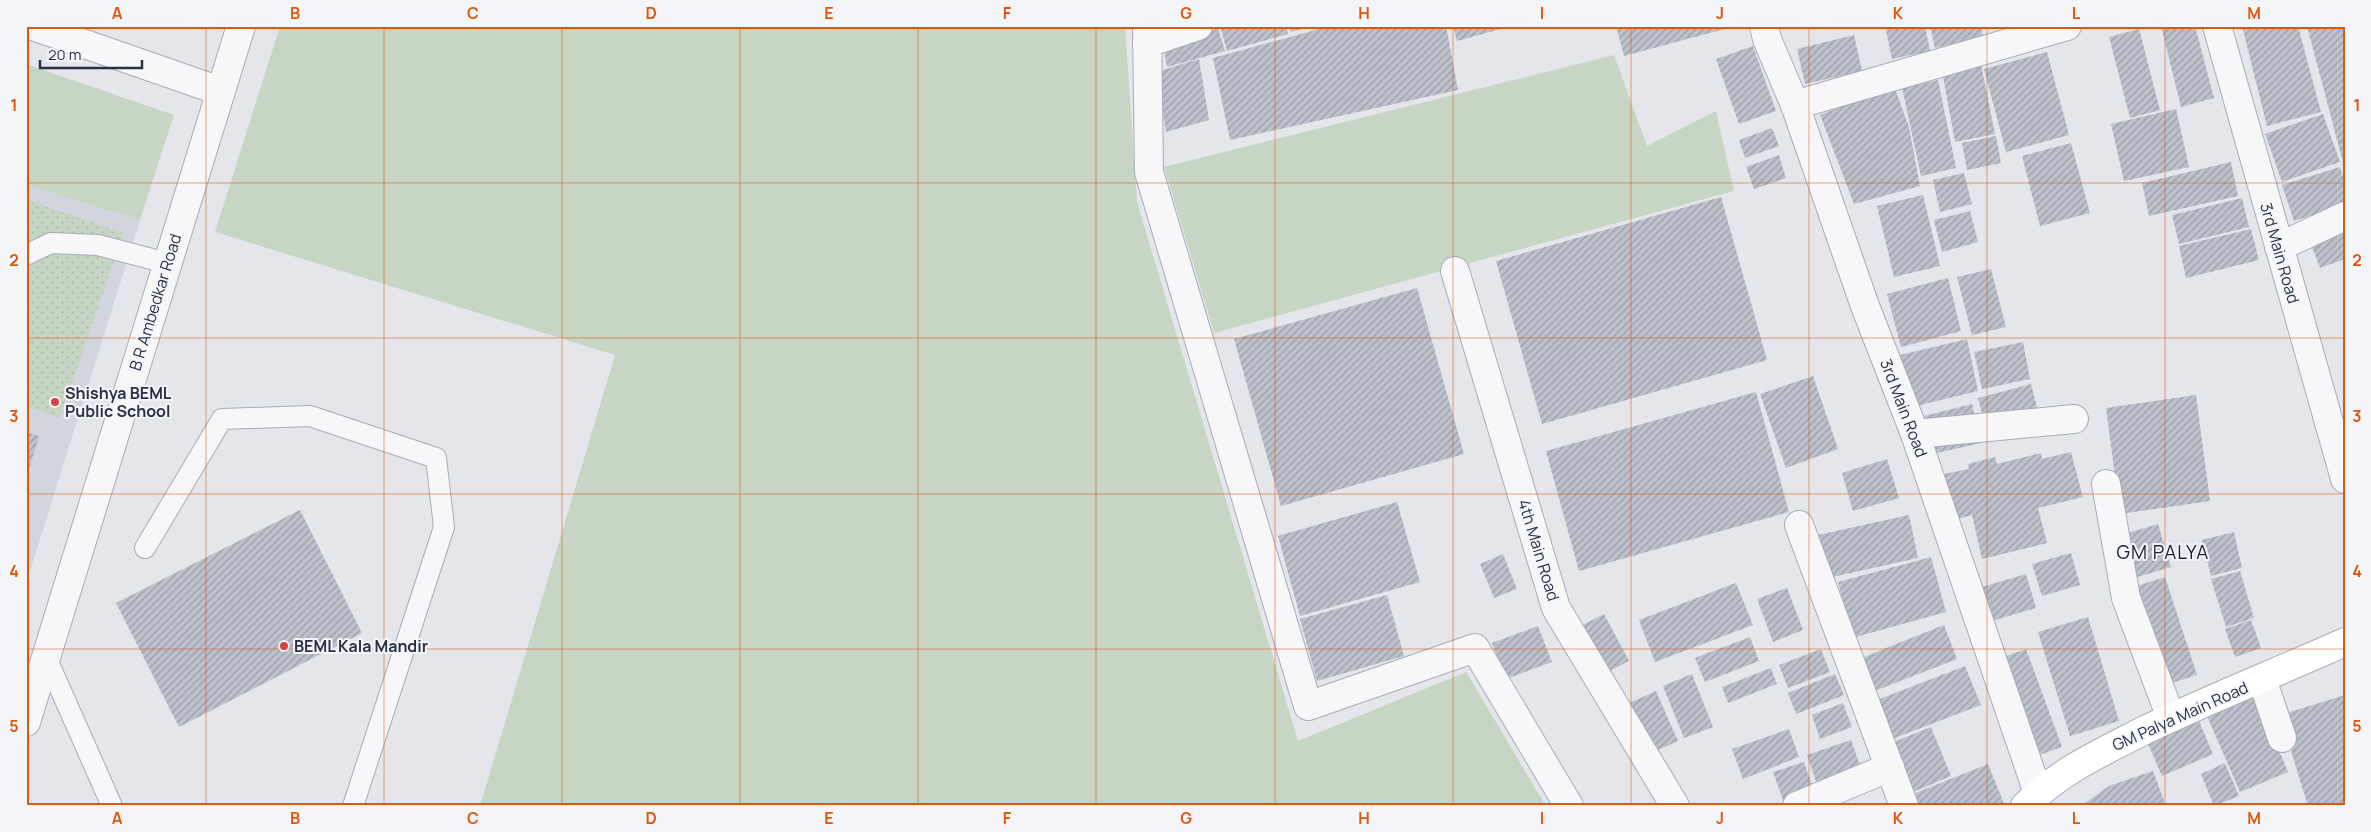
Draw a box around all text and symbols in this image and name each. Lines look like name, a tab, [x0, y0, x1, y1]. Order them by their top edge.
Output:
text: A	[112, 2, 123, 24]
text: B	[290, 2, 300, 24]
text: C	[467, 2, 479, 24]
text: D	[645, 2, 657, 24]
text: E	[824, 2, 834, 24]
text: F	[1003, 2, 1012, 24]
text: G	[1180, 2, 1192, 24]
text: H	[1358, 2, 1370, 24]
text: I	[1540, 2, 1544, 24]
text: J	[1716, 2, 1724, 24]
text: K	[1893, 2, 1904, 24]
text: L	[2072, 2, 2081, 24]
text: M	[2247, 2, 2261, 24]
scale bar	[40, 38, 142, 70]
text: 20 m	[48, 44, 81, 65]
text: 1	[10, 94, 18, 116]
text: 1	[2353, 94, 2361, 116]
street label: 3rd Main Road	[2255, 200, 2305, 306]
street label: B R Ambedkar Road	[124, 231, 186, 373]
text: 2	[9, 249, 19, 271]
text: 2	[2352, 249, 2362, 271]
street label: 3rd Main Road	[1875, 356, 1933, 460]
place label: Shishya BEML Public School	[65, 382, 172, 422]
marker: Shishya BEML Public School	[49, 396, 61, 408]
text: 3	[9, 405, 19, 427]
text: 3	[2352, 405, 2362, 427]
street label: 4th Main Road	[1513, 496, 1565, 604]
district label: GM PALYA	[2117, 539, 2209, 565]
text: 4	[9, 560, 19, 582]
text: 4	[2352, 560, 2362, 582]
place label: BEML Kala Mandir	[294, 635, 428, 657]
marker: BEML Kala Mandir	[278, 640, 290, 652]
street label: GM Palya Main Road	[2108, 676, 2252, 756]
text: 5	[9, 715, 19, 737]
text: 5	[2352, 715, 2362, 737]
text: A	[112, 807, 123, 829]
text: B	[290, 807, 300, 829]
text: C	[467, 807, 479, 829]
text: D	[645, 807, 657, 829]
text: E	[824, 807, 834, 829]
text: F	[1003, 807, 1012, 829]
text: G	[1180, 807, 1192, 829]
text: H	[1358, 807, 1370, 829]
text: I	[1540, 807, 1544, 829]
text: J	[1716, 807, 1724, 829]
text: K	[1893, 807, 1904, 829]
text: L	[2072, 807, 2081, 829]
text: M	[2247, 807, 2261, 829]

